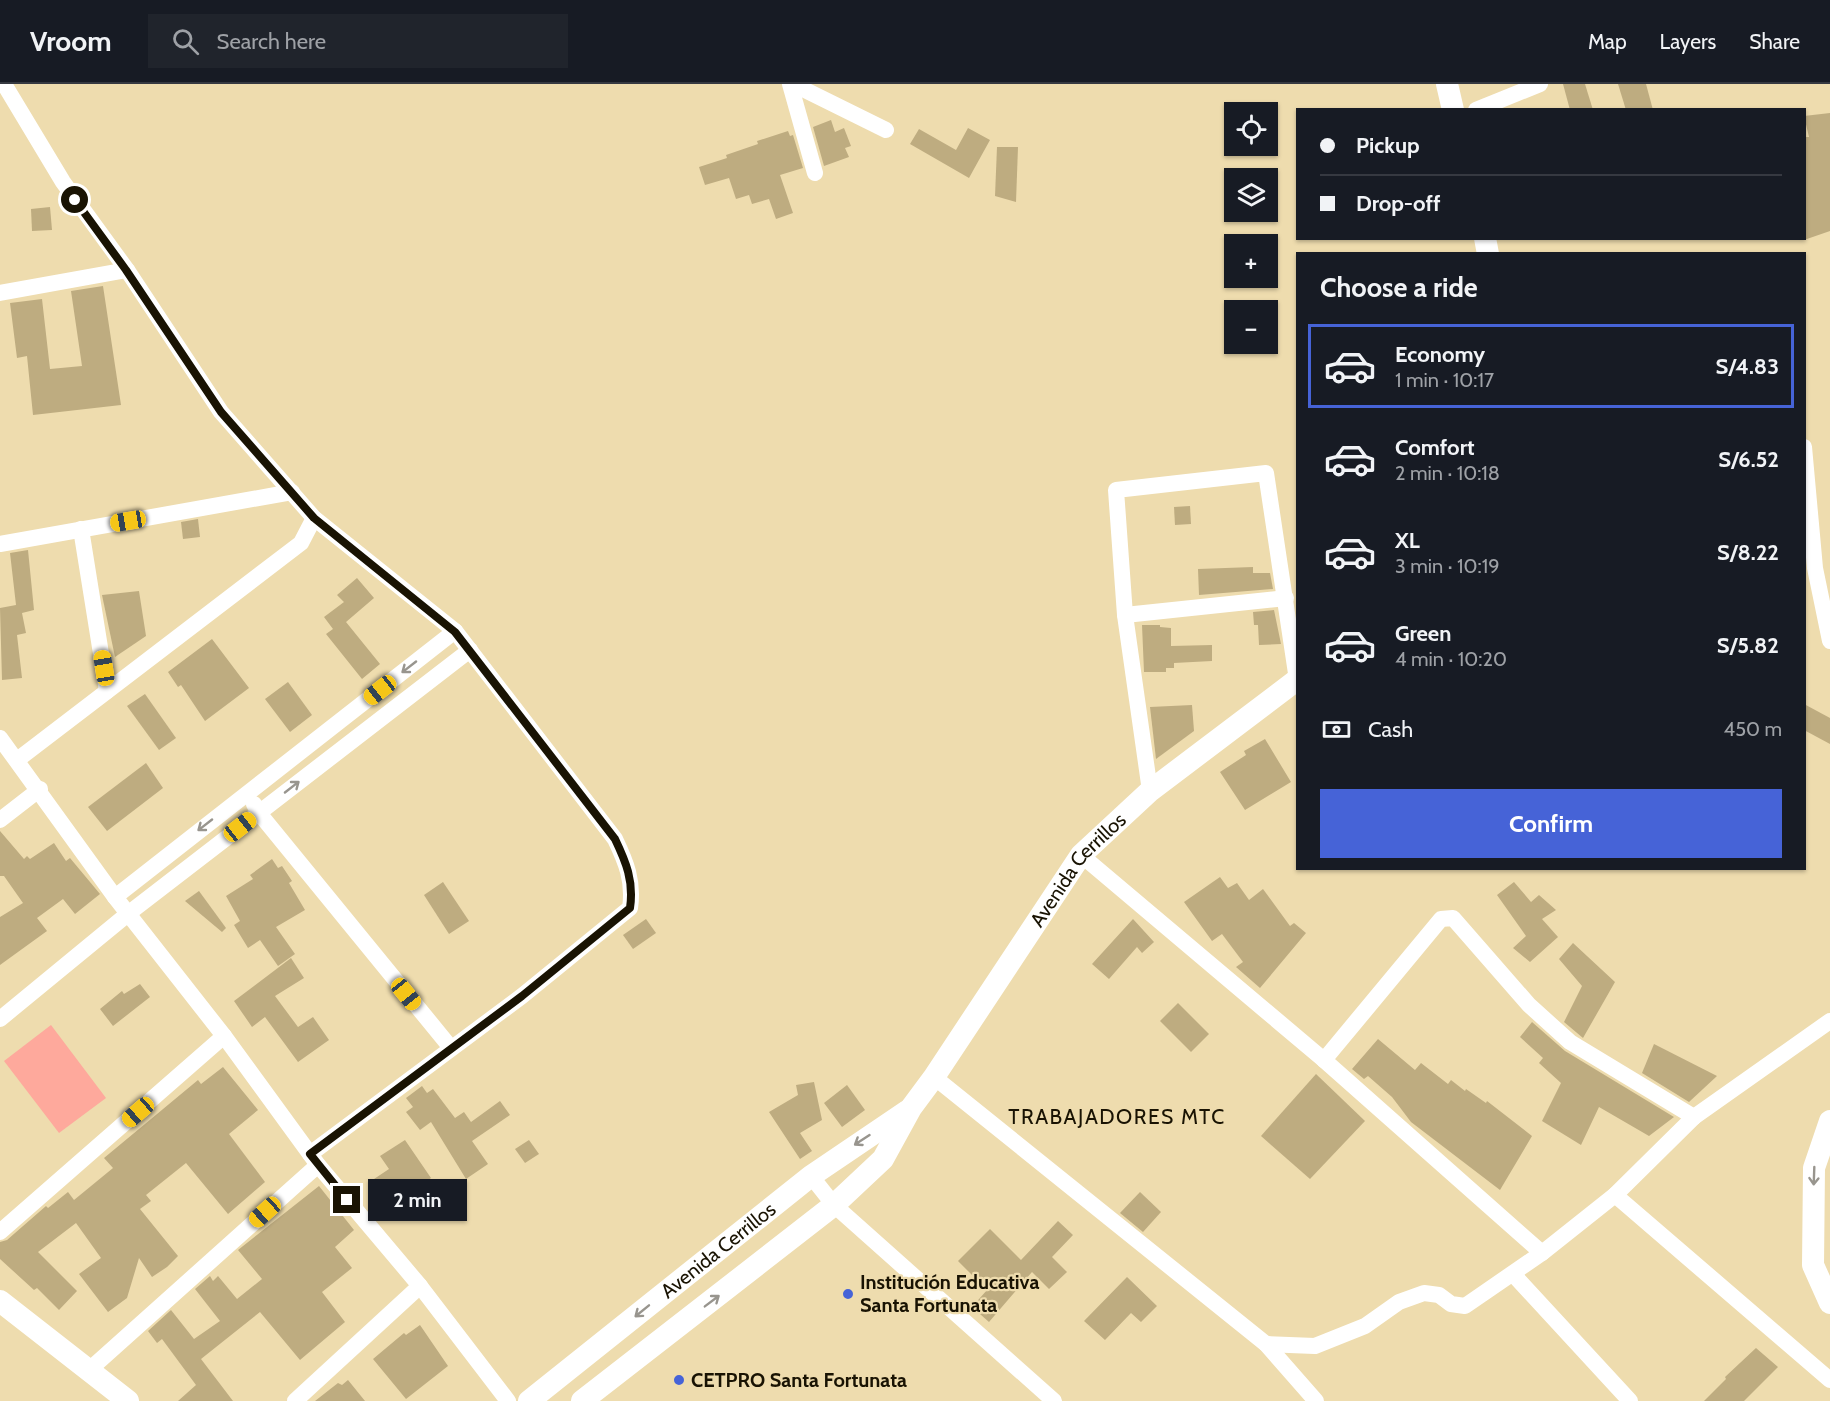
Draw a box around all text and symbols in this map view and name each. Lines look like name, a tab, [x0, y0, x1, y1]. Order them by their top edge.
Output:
search box	[148, 14, 568, 68]
text: Vroom	[30, 24, 112, 58]
icon: search	[169, 25, 202, 58]
text: Search here	[217, 28, 326, 55]
text: Map	[1588, 29, 1627, 54]
text: Layers	[1660, 29, 1716, 54]
text: Share	[1749, 29, 1800, 54]
map controls	[1224, 102, 1278, 354]
button: locate	[1224, 102, 1278, 156]
text: Pickup	[1356, 132, 1420, 159]
button: layers	[1224, 168, 1278, 222]
route start	[61, 186, 88, 213]
text: Drop-off	[1356, 190, 1440, 217]
button: +	[1224, 234, 1278, 288]
text: Choose a ride	[1320, 271, 1478, 304]
button: −	[1224, 300, 1278, 354]
icon: car	[1323, 339, 1377, 393]
text: Economy	[1395, 341, 1485, 368]
text: S/4.83	[1715, 353, 1779, 380]
text: 1 min · 10:17	[1395, 368, 1494, 392]
icon: car	[1323, 432, 1377, 486]
text: Comfort	[1395, 434, 1474, 461]
text: S/6.52	[1718, 446, 1779, 473]
text: 2 min · 10:18	[1395, 461, 1500, 485]
car	[109, 509, 147, 533]
icon: car	[1323, 525, 1377, 579]
text: XL	[1395, 527, 1420, 554]
text: S/8.22	[1717, 539, 1779, 566]
text: 3 min · 10:19	[1395, 554, 1500, 578]
icon: car	[1323, 618, 1377, 672]
text: Green	[1395, 620, 1451, 647]
text: S/5.82	[1717, 632, 1779, 659]
text: 4 min · 10:20	[1395, 647, 1507, 671]
car	[92, 649, 116, 687]
one-way arrow	[401, 661, 417, 674]
car	[360, 672, 400, 708]
icon: cash	[1320, 713, 1353, 746]
text: Cash	[1368, 716, 1413, 743]
text: 450 m	[1724, 717, 1782, 741]
one-way arrow	[284, 781, 300, 794]
button: Confirm	[1320, 789, 1782, 858]
street label: Avenida Cerrillos	[1025, 808, 1131, 931]
car	[220, 809, 260, 845]
one-way arrow	[197, 819, 213, 832]
car	[388, 974, 424, 1014]
car	[119, 1093, 157, 1131]
district label: TRABAJADORES MTC	[1008, 1104, 1226, 1129]
one-way arrow	[854, 1135, 871, 1147]
one-way arrow	[1808, 1166, 1820, 1186]
callout: 2 min	[368, 1179, 467, 1221]
route end	[333, 1186, 360, 1213]
text: 2 min	[393, 1188, 442, 1212]
car	[246, 1193, 284, 1231]
street label: Avenida Cerrillos	[656, 1197, 780, 1303]
place label: Institución Educativa Santa Fortunata	[860, 1270, 1039, 1317]
marker: Institución Educativa Santa Fortunata	[841, 1287, 855, 1301]
one-way arrow	[704, 1295, 720, 1308]
one-way arrow	[634, 1305, 650, 1318]
place label: CETPRO Santa Fortunata	[691, 1368, 907, 1392]
marker: CETPRO Santa Fortunata	[672, 1373, 686, 1387]

